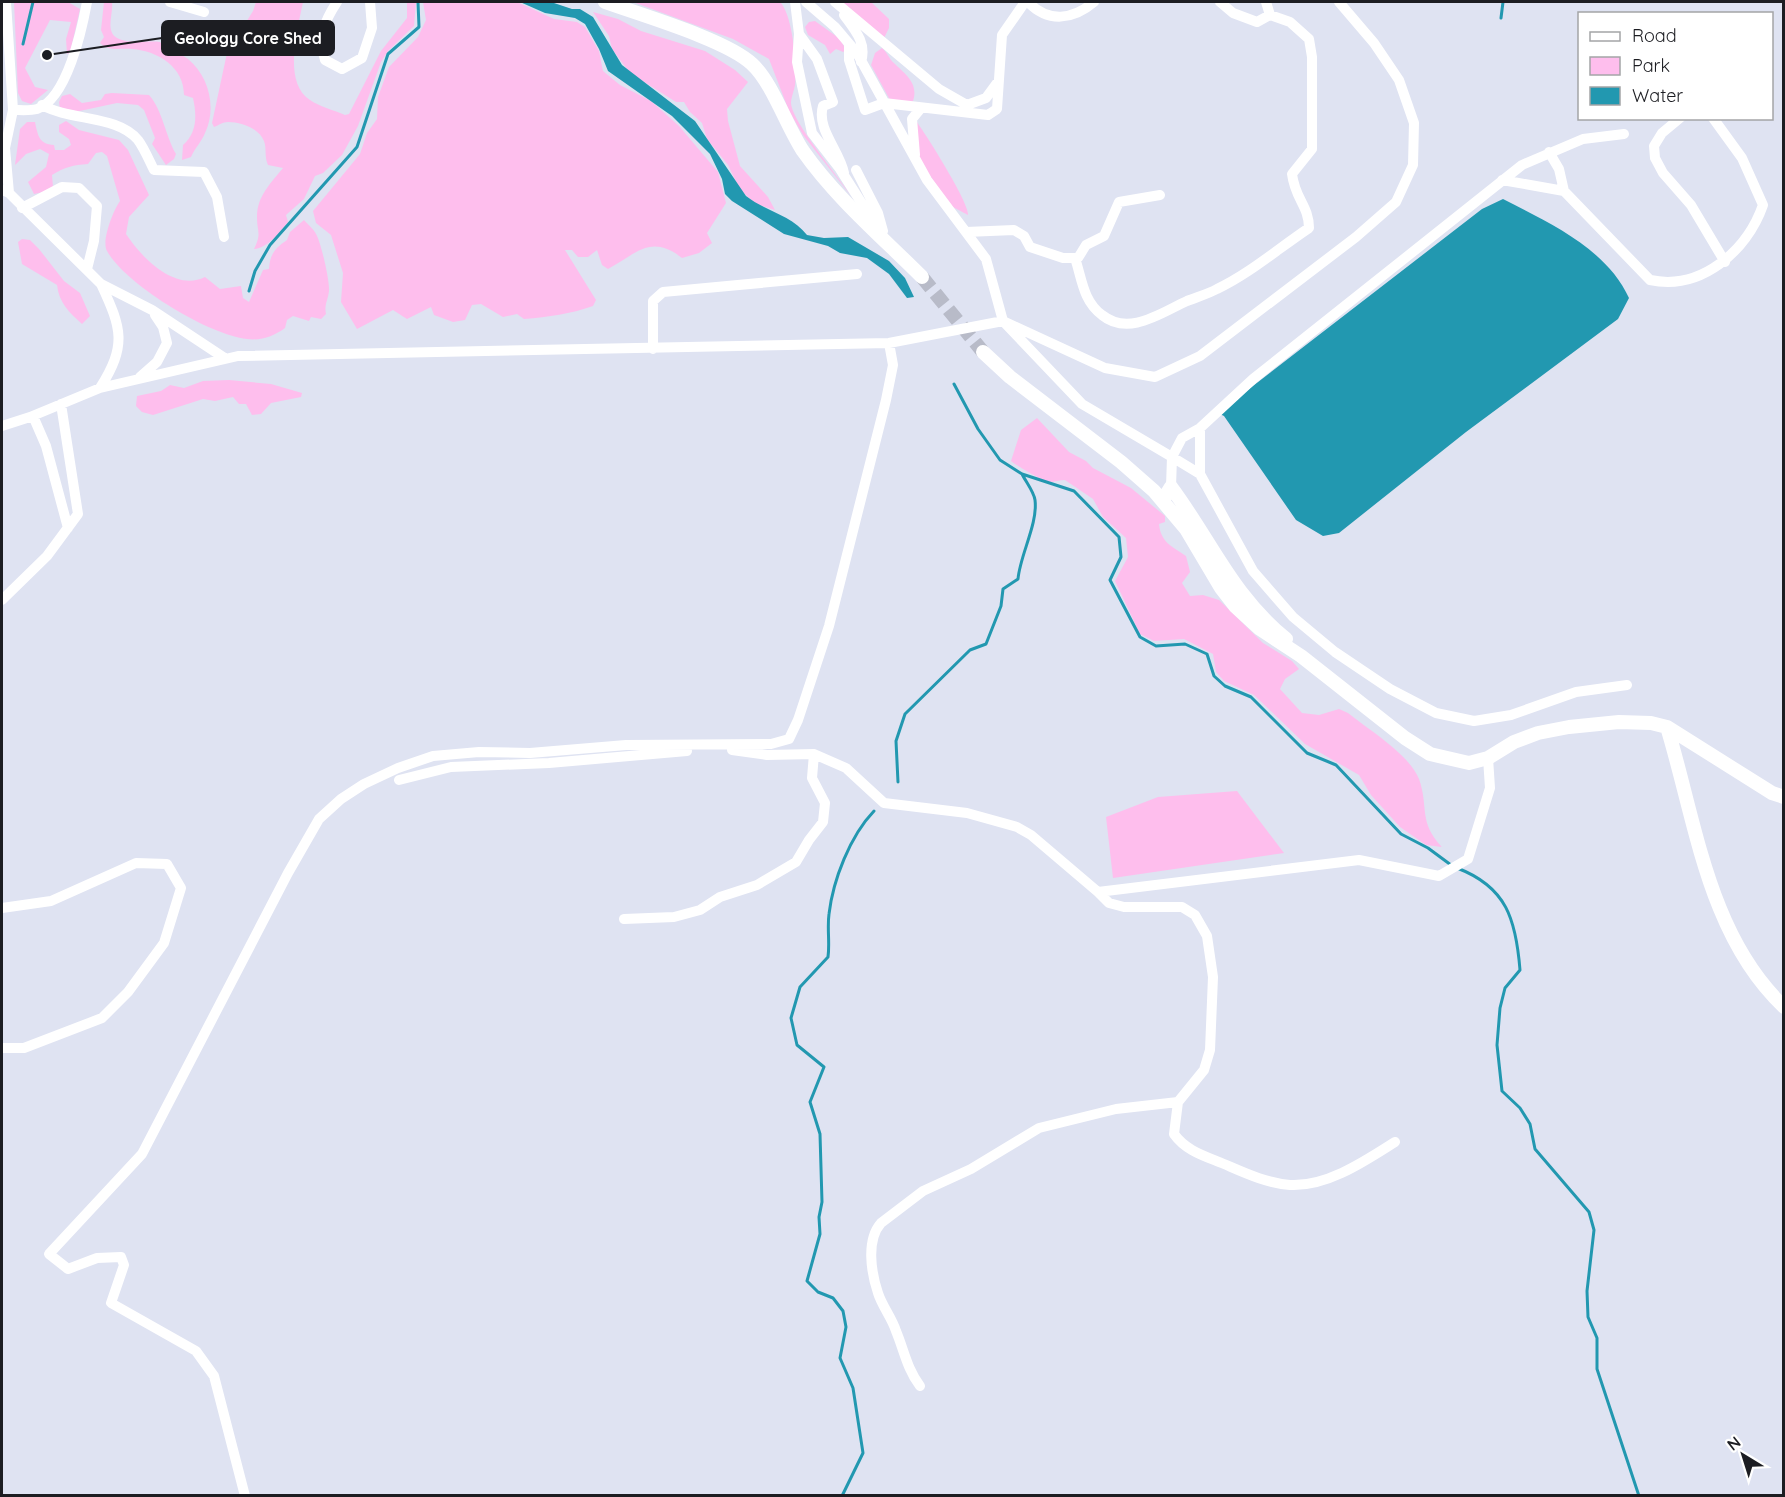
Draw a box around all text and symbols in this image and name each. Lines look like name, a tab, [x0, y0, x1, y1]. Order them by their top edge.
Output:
legend	[1578, 12, 1773, 120]
callout: Geology Core Shed	[162, 21, 334, 55]
text: Road	[1632, 24, 1677, 47]
text: Geology Core Shed	[174, 28, 322, 48]
text: Park	[1632, 54, 1670, 77]
text: Water	[1632, 84, 1683, 107]
north arrow	[1713, 1425, 1773, 1485]
text: N	[1723, 1432, 1745, 1455]

